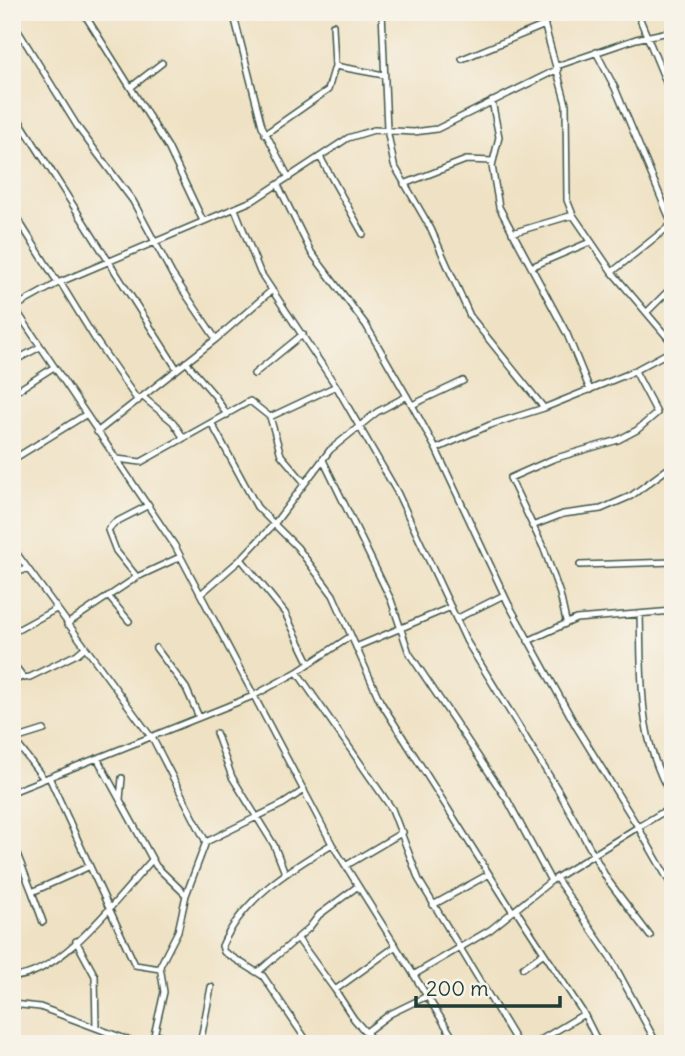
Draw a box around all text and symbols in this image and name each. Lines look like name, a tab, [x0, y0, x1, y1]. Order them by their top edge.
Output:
scale bar	[416, 965, 559, 1009]
text: 200 m	[426, 975, 489, 1002]

